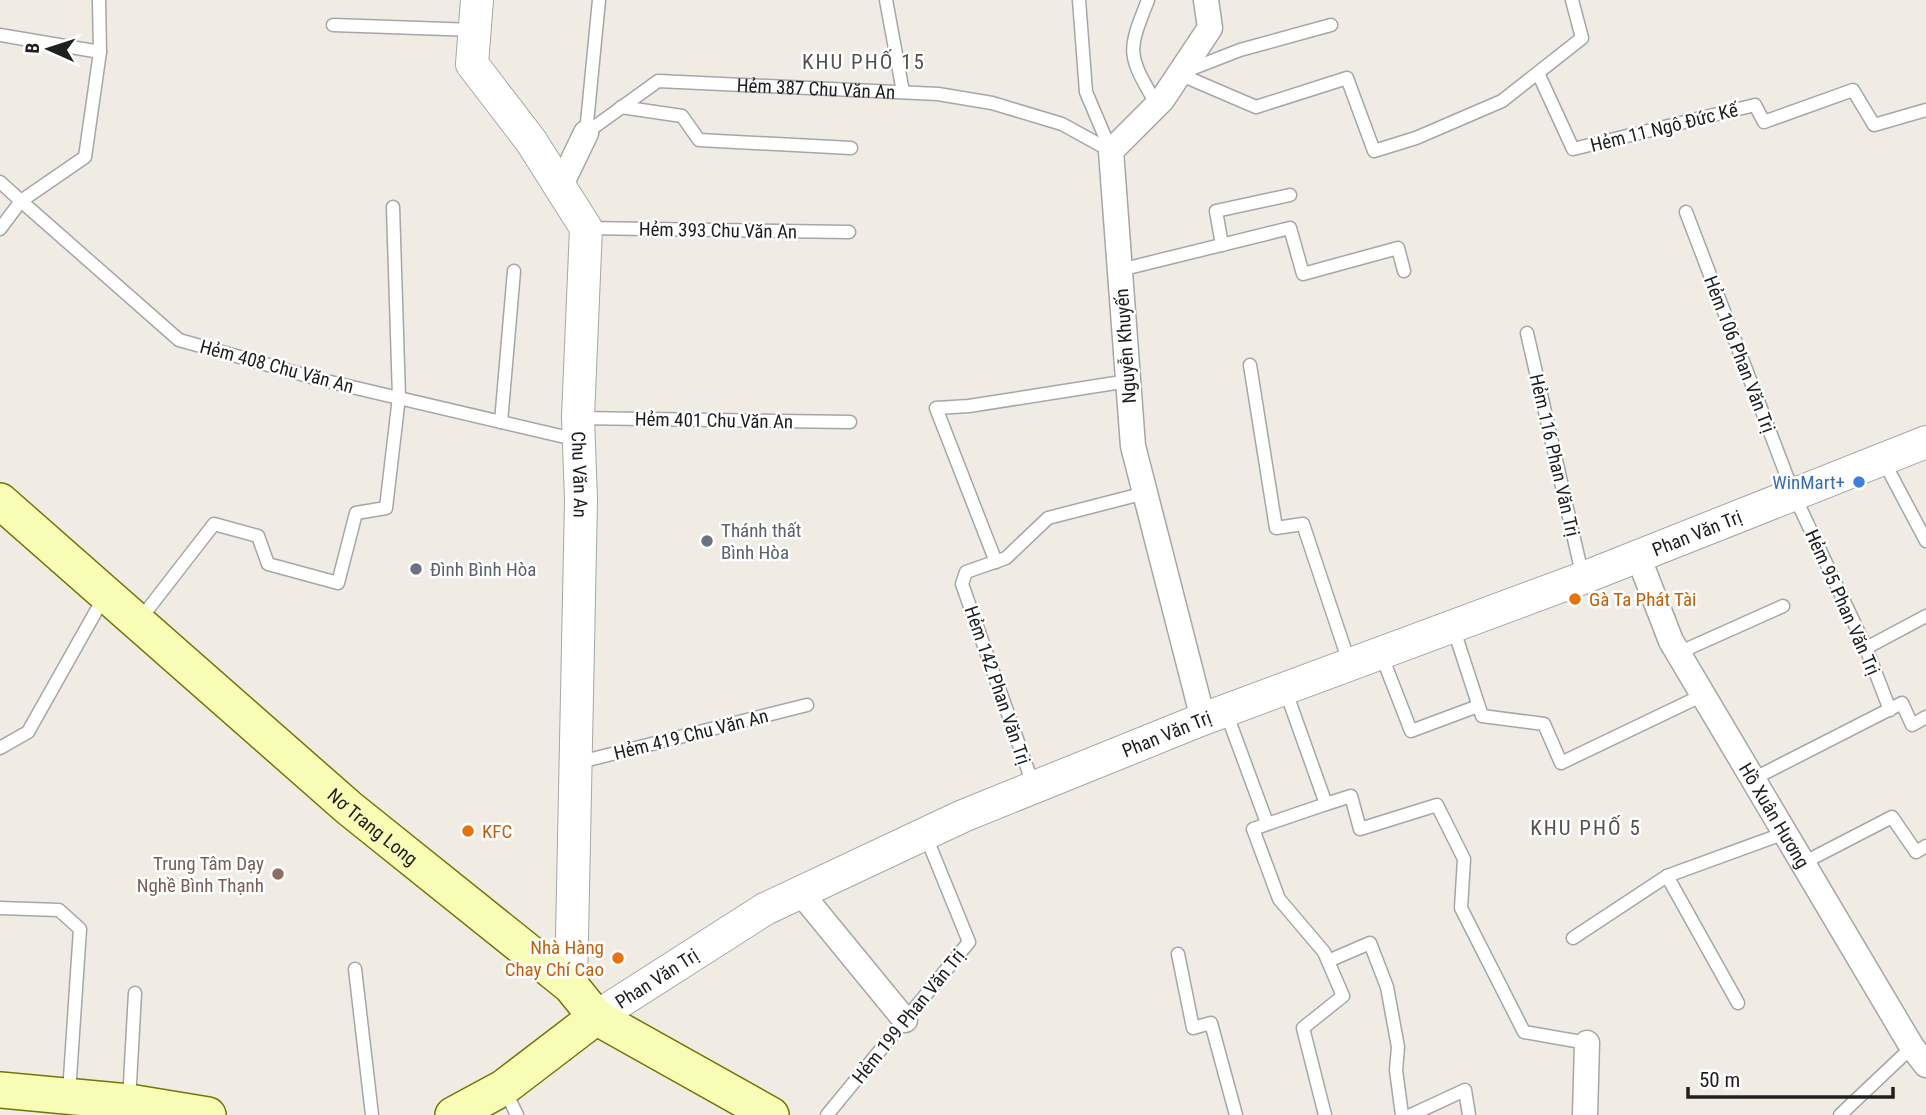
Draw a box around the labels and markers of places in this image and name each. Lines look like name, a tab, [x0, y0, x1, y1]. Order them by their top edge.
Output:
place label: WinMart+	[1772, 471, 1845, 494]
marker: WinMart+	[1851, 474, 1867, 490]
place label: Thánh thất Bình Hòa	[721, 519, 801, 564]
marker: Thánh thất Bình Hòa	[699, 533, 715, 549]
place label: Đình Bình Hòa	[430, 558, 536, 581]
marker: Đình Bình Hòa	[408, 561, 424, 577]
place label: Gà Ta Phát Tài	[1589, 588, 1696, 611]
marker: Gà Ta Phát Tài	[1567, 591, 1583, 607]
place label: KFC	[482, 820, 512, 843]
marker: KFC	[460, 823, 476, 839]
place label: Trung Tâm Dạy Nghề Bình Thạnh	[137, 852, 264, 897]
marker: Trung Tâm Dạy Nghề Bình Thạnh	[270, 866, 286, 882]
place label: Nhà Hàng Chay Chí Cao	[505, 936, 604, 981]
marker: Nhà Hàng Chay Chí Cao	[610, 950, 626, 966]

